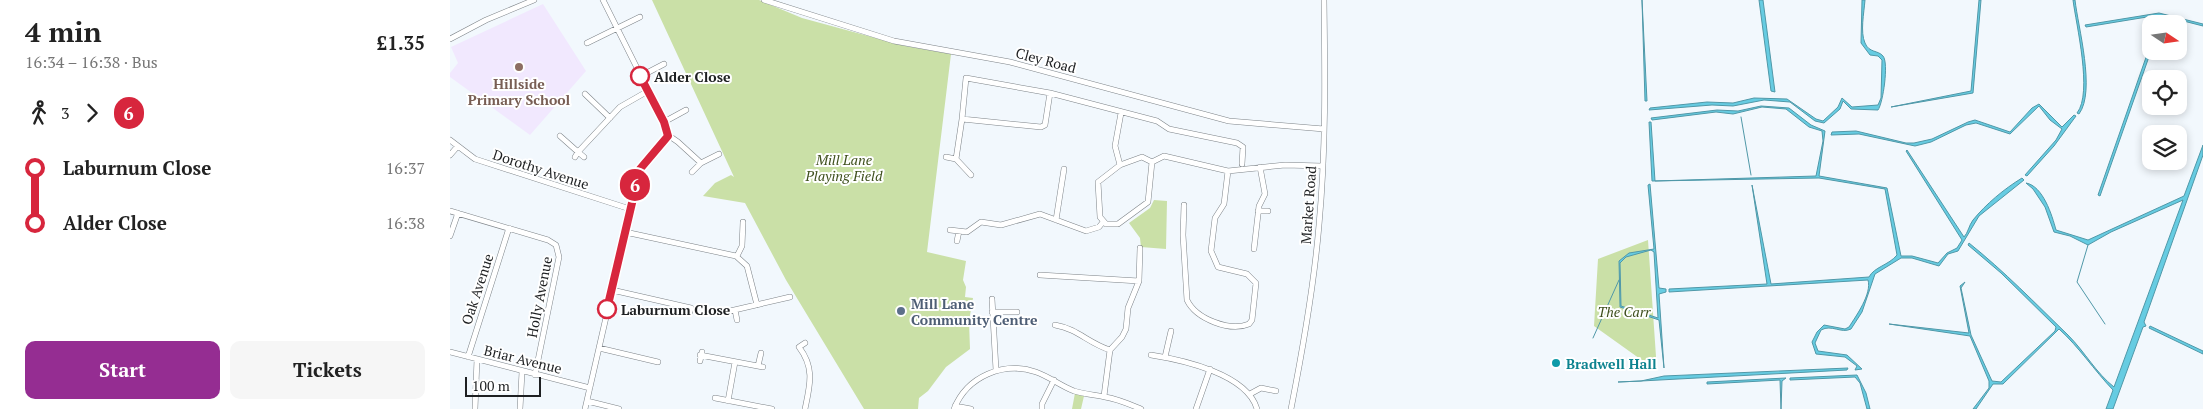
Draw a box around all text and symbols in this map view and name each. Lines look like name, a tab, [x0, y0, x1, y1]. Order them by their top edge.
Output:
text: 4 min	[25, 13, 102, 50]
north arrow	[2142, 15, 2188, 60]
map controls	[2142, 15, 2187, 170]
text: £1.35	[376, 30, 425, 55]
street label: Cley Road	[1014, 43, 1078, 77]
text: 16:34 – 16:38 · Bus	[25, 51, 158, 73]
marker: Hillside Primary School	[513, 61, 525, 73]
marker: Alder Close	[630, 66, 650, 86]
place label: Alder Close	[654, 67, 731, 86]
button: locate	[2142, 70, 2187, 115]
place label: Hillside Primary School	[468, 74, 571, 109]
icon: walk	[25, 99, 53, 127]
icon: forward	[78, 99, 106, 127]
text: 6	[124, 101, 134, 125]
text: 3	[61, 102, 70, 124]
button: layers	[2142, 125, 2187, 170]
street label: Dorothy Avenue	[490, 145, 592, 193]
park label: Mill Lane Playing Field	[805, 150, 883, 185]
text: Laburnum Close	[63, 155, 211, 180]
text: 16:37	[386, 157, 425, 179]
street label: Market Road	[1296, 165, 1320, 245]
line badge: 6	[619, 169, 651, 201]
text: 6	[630, 173, 640, 197]
text: Alder Close	[63, 210, 167, 235]
text: 16:38	[386, 212, 425, 234]
street label: Oak Avenue	[457, 251, 497, 327]
street label: Holly Avenue	[522, 255, 556, 339]
place label: Mill Lane Community Centre	[911, 294, 1038, 329]
marker: Laburnum Close	[597, 299, 617, 319]
place label: Laburnum Close	[621, 300, 731, 319]
park label: The Carr	[1598, 302, 1651, 321]
marker: Mill Lane Community Centre	[895, 305, 907, 317]
street label: Briar Avenue	[482, 340, 564, 378]
button: Start	[25, 341, 220, 399]
button: Tickets	[230, 341, 425, 399]
place label: Bradwell Hall	[1566, 354, 1657, 373]
marker: Bradwell Hall	[1550, 357, 1562, 369]
scale bar	[465, 374, 541, 397]
text: 100 m	[472, 376, 510, 395]

